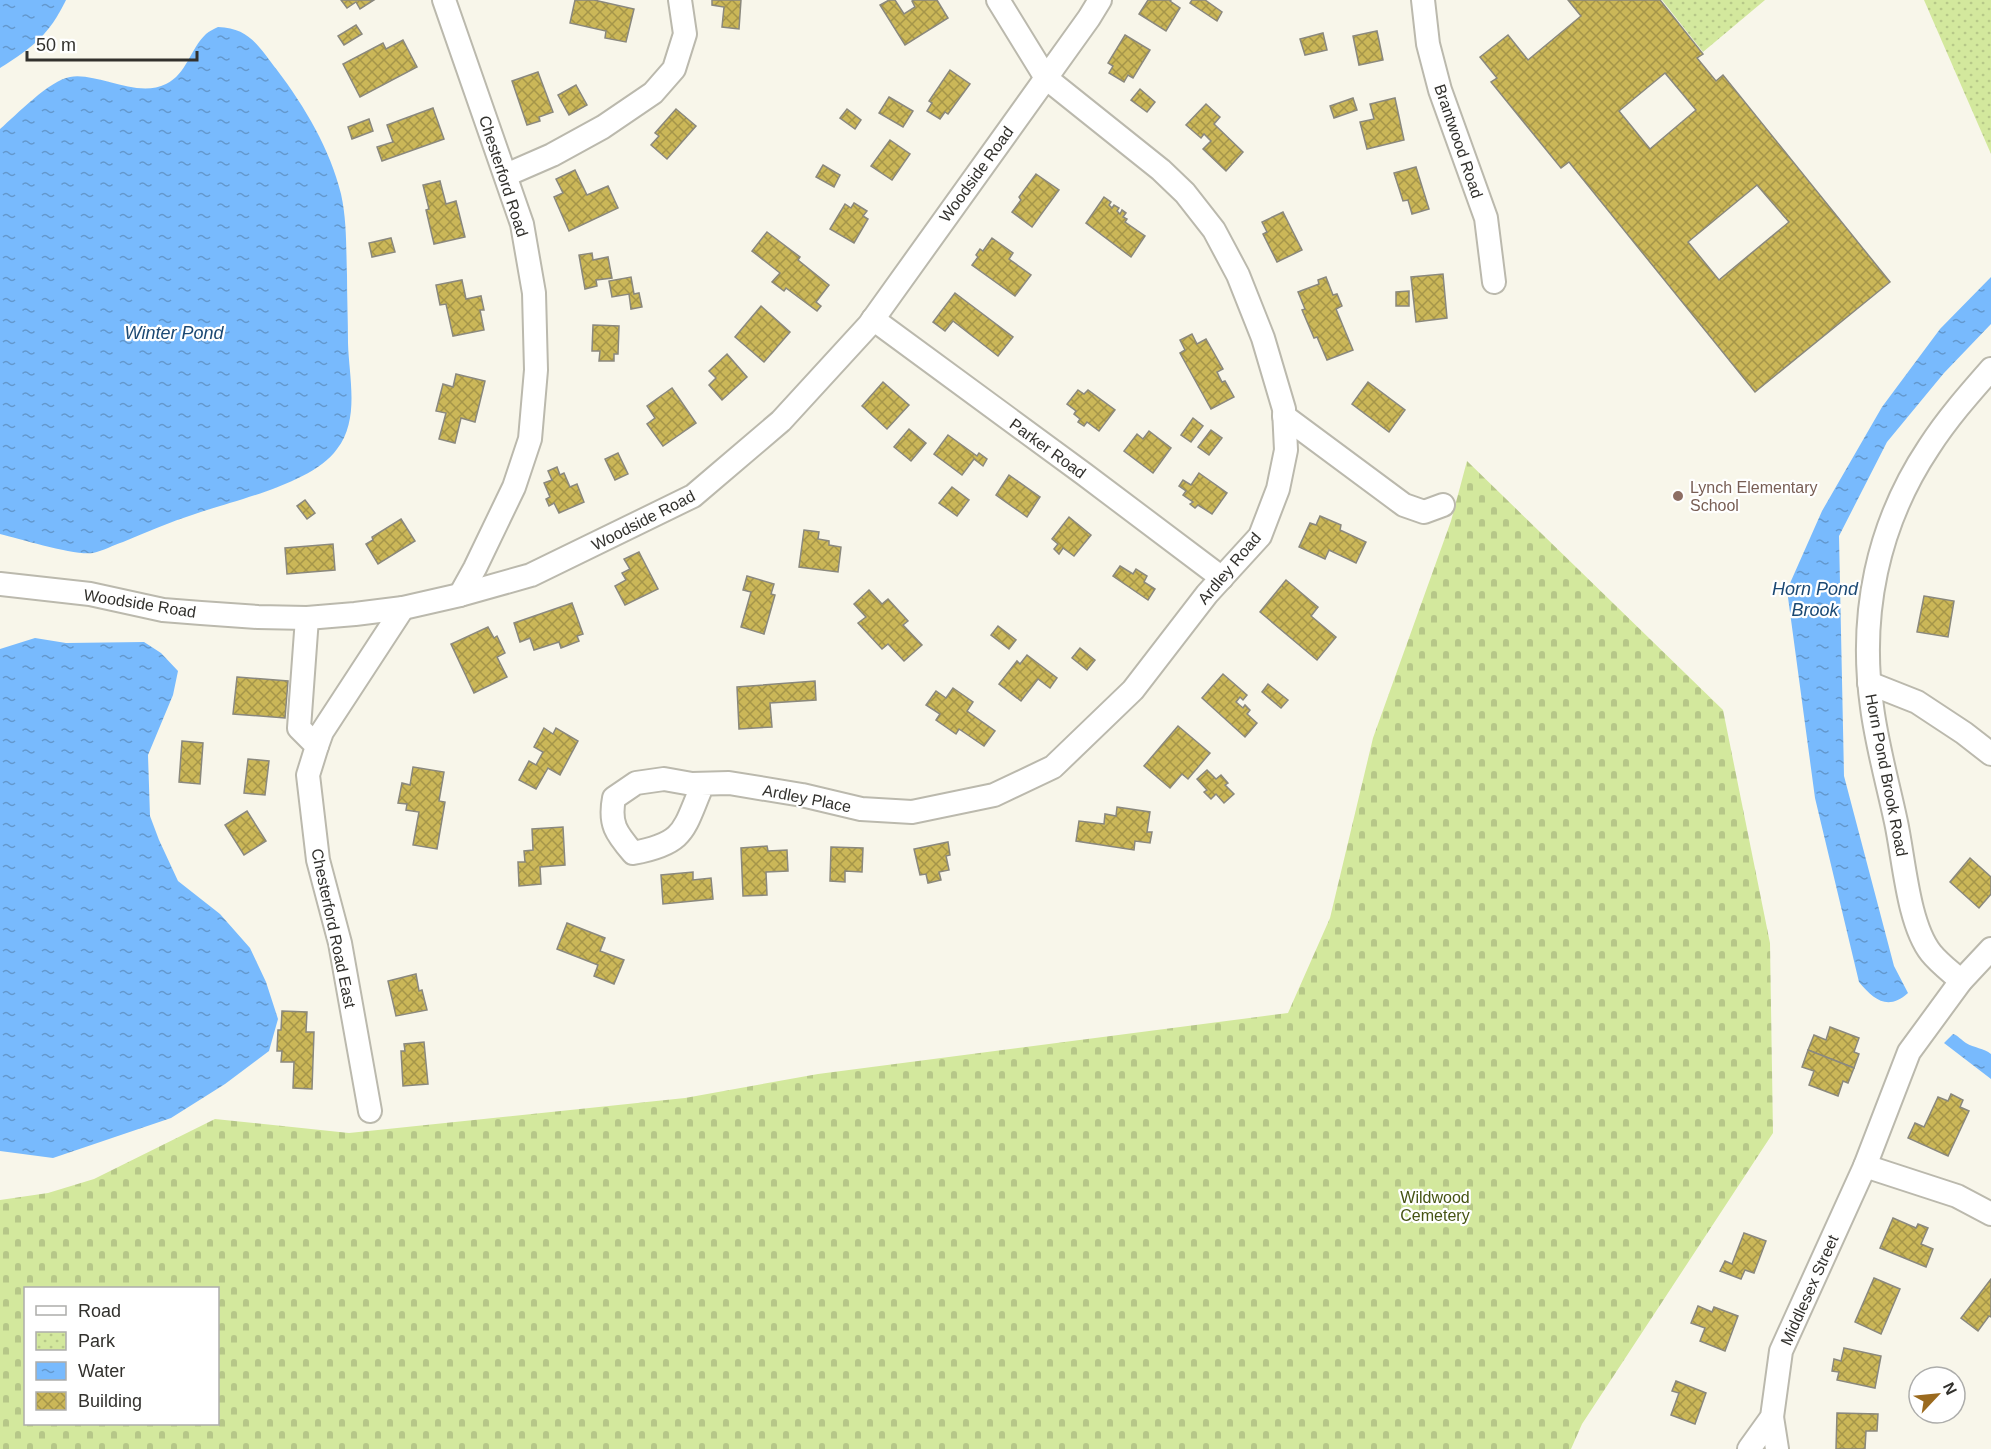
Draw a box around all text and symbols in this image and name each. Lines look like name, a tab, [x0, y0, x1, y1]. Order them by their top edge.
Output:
scale bar	[27, 24, 196, 62]
text: 50 m	[36, 35, 76, 55]
street label: Brantwood Road	[1431, 82, 1486, 200]
street label: Chesterford Road	[476, 113, 531, 239]
street label: Woodside Road	[936, 123, 1017, 225]
water label: Winter Pond	[125, 323, 224, 343]
street label: Parker Road	[1006, 415, 1089, 482]
place label: Lynch Elementary School	[1690, 479, 1817, 514]
street label: Woodside Road	[589, 487, 698, 554]
marker: Lynch Elementary School	[1671, 489, 1685, 503]
street label: Ardley Road	[1195, 529, 1264, 608]
water label: Horn Pond Brook	[1772, 579, 1859, 620]
street label: Woodside Road	[83, 586, 197, 621]
street label: Horn Pond Brook Road	[1862, 692, 1911, 858]
street label: Ardley Place	[761, 782, 853, 815]
street label: Chesterford Road East	[308, 847, 359, 1010]
park label: Wildwood Cemetery	[1400, 1189, 1470, 1224]
street label: Middlesex Street	[1777, 1232, 1842, 1348]
legend	[24, 1287, 219, 1425]
text: Road	[78, 1301, 121, 1321]
text: Park	[78, 1331, 116, 1351]
text: Water	[78, 1361, 125, 1381]
north arrow	[1907, 1365, 1967, 1425]
text: N	[1940, 1380, 1960, 1398]
text: Building	[78, 1391, 142, 1411]

